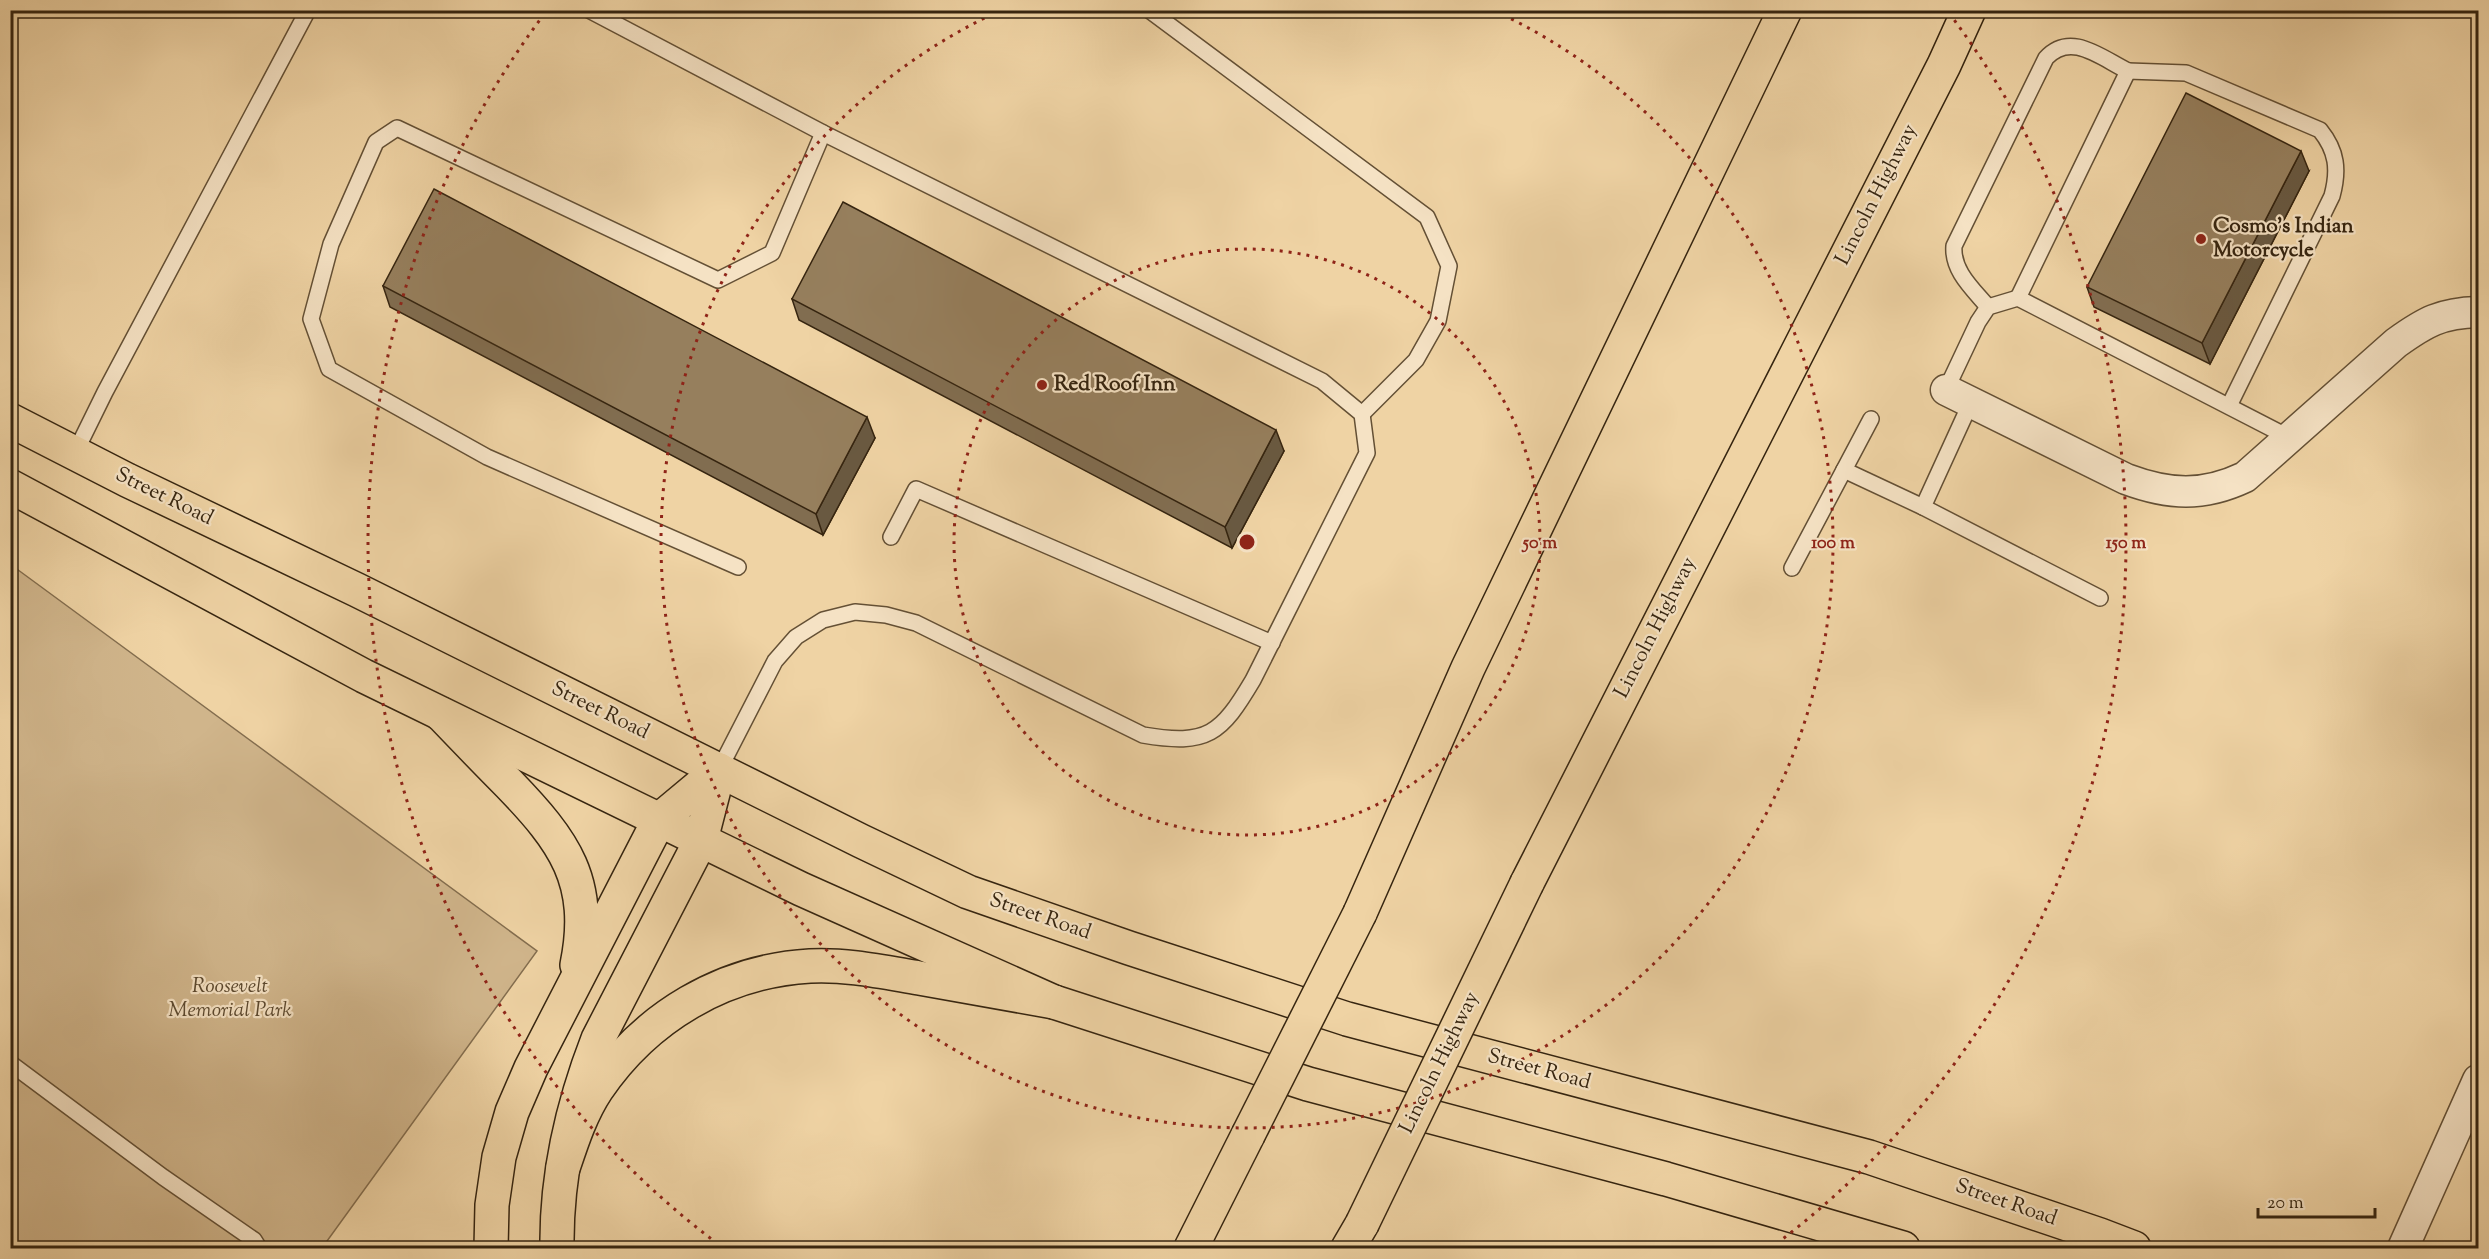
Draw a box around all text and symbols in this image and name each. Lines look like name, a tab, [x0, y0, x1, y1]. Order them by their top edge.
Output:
street label: Lincoln Highway	[1828, 119, 1926, 271]
place label: Cosmo's Indian Motorcycle	[2213, 212, 2354, 266]
marker: Cosmo's Indian Motorcycle	[2194, 232, 2208, 246]
place label: Red Roof Inn	[1054, 370, 1176, 400]
marker: Red Roof Inn	[1035, 378, 1049, 392]
street label: Street Road	[110, 460, 218, 534]
text: 50 m	[1521, 531, 1557, 557]
text: 100 m	[1811, 531, 1855, 557]
text: 150 m	[2106, 531, 2146, 557]
centre of rings	[1237, 532, 1257, 552]
street label: Lincoln Highway	[1607, 552, 1705, 704]
street label: Street Road	[546, 674, 654, 748]
street label: Street Road	[985, 886, 1095, 948]
park label: Roosevelt Memorial Park	[168, 972, 292, 1026]
street label: Lincoln Highway	[1393, 986, 1488, 1139]
street label: Street Road	[1484, 1042, 1594, 1098]
street label: Street Road	[1951, 1172, 2061, 1234]
scale bar	[2258, 1181, 2375, 1219]
text: 20 m	[2267, 1191, 2304, 1217]

